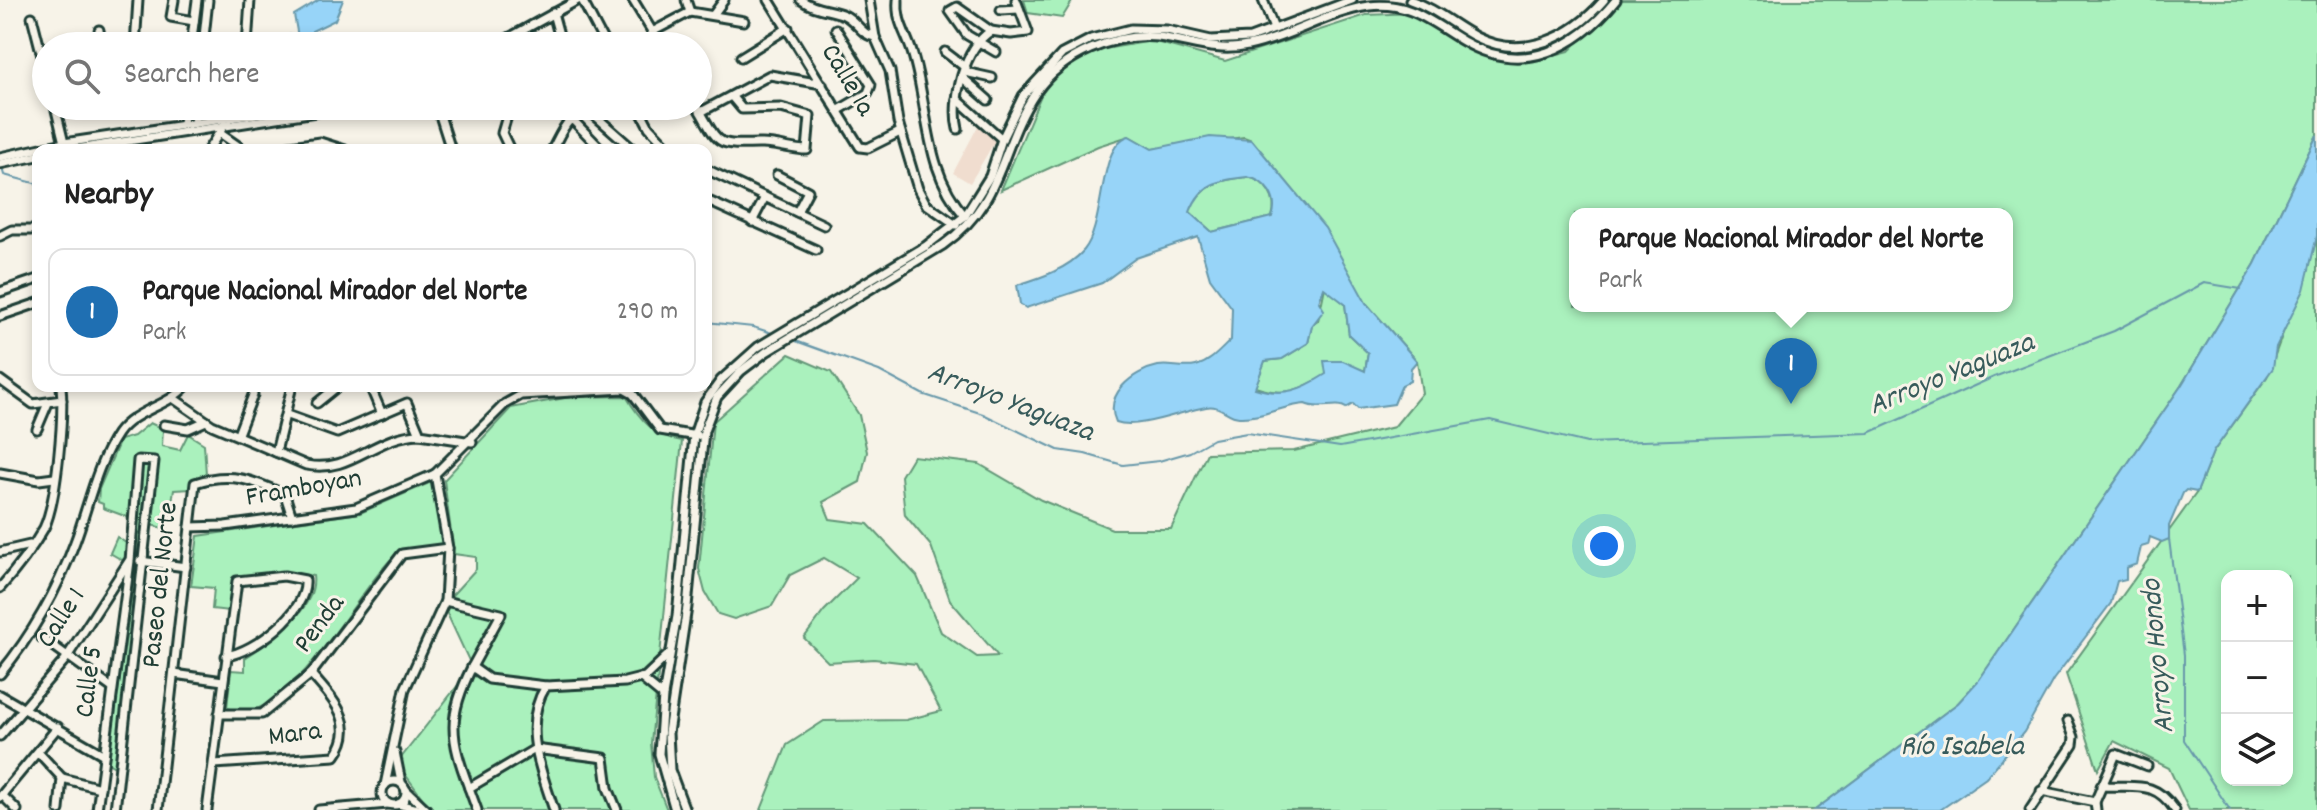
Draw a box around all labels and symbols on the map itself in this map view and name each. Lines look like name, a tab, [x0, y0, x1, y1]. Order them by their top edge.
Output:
street label: Calle 1a	[809, 37, 884, 126]
water label: Arroyo Yaguaza	[1863, 323, 2043, 429]
pin: 1	[1765, 338, 1817, 404]
water label: Arroyo Yaguaza	[921, 353, 1101, 456]
street label: Framboyan	[243, 460, 365, 520]
street label: Paseo del Norte	[133, 500, 191, 670]
your location	[1584, 526, 1624, 566]
water label: Arroyo Hondo	[2132, 576, 2188, 735]
street label: Calle 1	[28, 581, 98, 657]
street label: Penda	[286, 587, 357, 663]
street label: Calle 5	[67, 644, 115, 720]
street label: Mara	[266, 713, 325, 759]
water label: Río Isabela	[1900, 727, 2026, 770]

